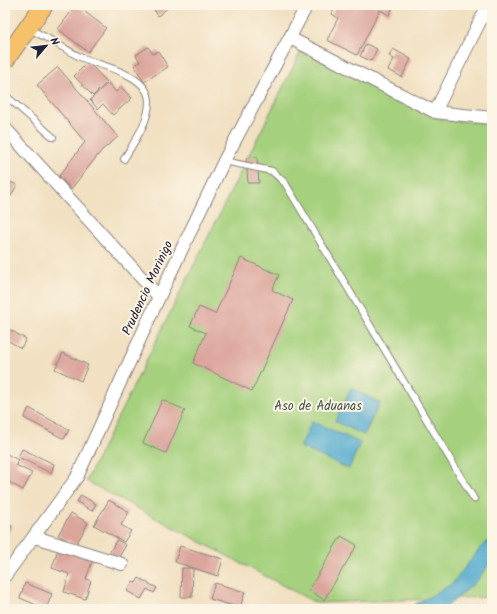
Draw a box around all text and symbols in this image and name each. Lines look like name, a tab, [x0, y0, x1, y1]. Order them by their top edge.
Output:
north arrow	[26, 26, 66, 66]
text: N	[44, 34, 64, 49]
street label: Prudencio Morinigo	[117, 237, 179, 339]
park label: Aso de Aduanas	[274, 396, 362, 417]

